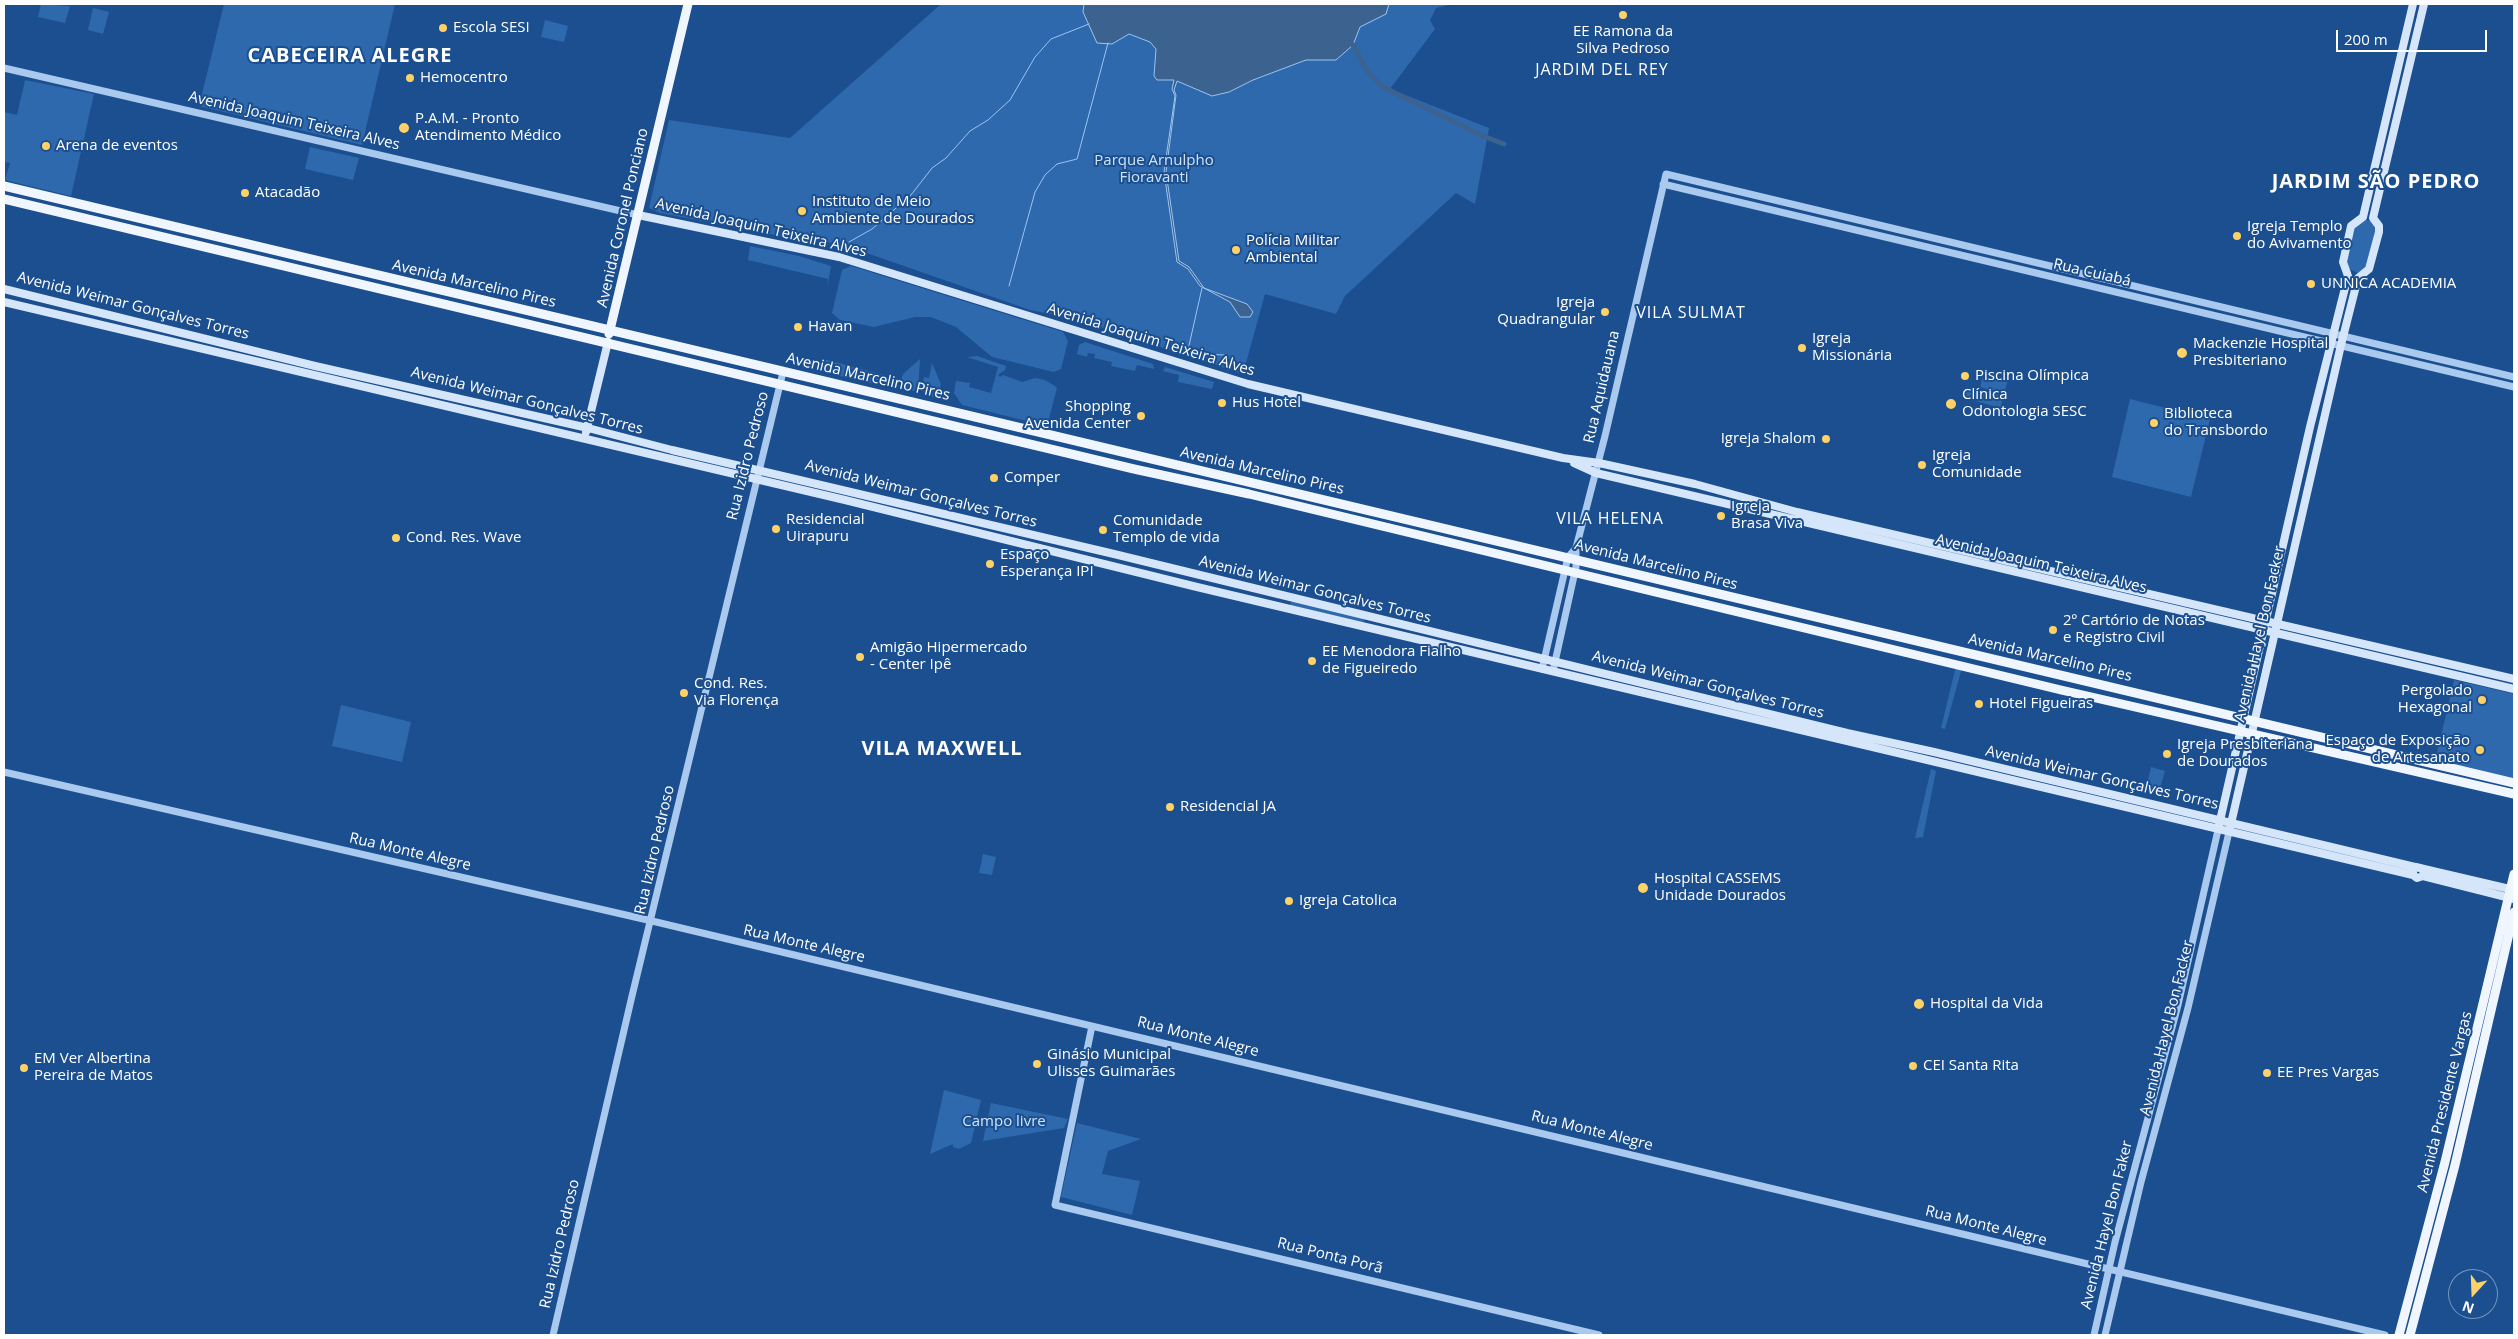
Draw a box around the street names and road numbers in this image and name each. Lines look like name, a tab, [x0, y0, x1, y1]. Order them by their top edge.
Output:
street label: Avenida Joaquim Teixeira Alves	[187, 88, 401, 154]
street label: Avenida Coronel Ponciano	[594, 127, 652, 309]
street label: Avenida Joaquim Teixeira Alves	[654, 195, 868, 261]
street label: Rua Cuiabá	[2052, 255, 2132, 291]
street label: Avenida Marcelino Pires	[390, 256, 558, 312]
street label: Avenida Weimar Gonçalves Torres	[15, 268, 251, 344]
street label: Avenida Joaquim Teixeira Alves	[1045, 300, 1257, 380]
street label: Rua Aquidauana	[1580, 329, 1624, 445]
street label: Avenida Marcelino Pires	[784, 349, 952, 405]
street label: Avenida Weimar Gonçalves Torres	[409, 363, 645, 439]
street label: Rua Izidro Pedroso	[723, 390, 773, 522]
street label: Avenida Marcelino Pires	[1178, 443, 1346, 499]
street label: Avenida Weimar Gonçalves Torres	[803, 456, 1039, 532]
street label: Avenida Joaquim Teixeira Alves	[1934, 531, 2148, 597]
street label: Avenida Marcelino Pires	[1573, 536, 1739, 594]
street label: Avenida Hayel Bon Facker	[2231, 544, 2289, 724]
street label: Avenida Weimar Gonçalves Torres	[1197, 552, 1433, 628]
street label: Avenida Marcelino Pires	[1966, 630, 2134, 686]
street label: Avenida Weimar Gonçalves Torres	[1590, 647, 1826, 723]
street label: Avenida Weimar Gonçalves Torres	[1984, 742, 2220, 814]
street label: Rua Izidro Pedroso	[631, 784, 679, 916]
street label: Rua Monte Alegre	[347, 829, 473, 875]
street label: Rua Monte Alegre	[741, 921, 867, 967]
street label: Avenida Hayel Bon Facker	[2136, 938, 2198, 1118]
street label: Avenida Presidente Vargas	[2414, 1010, 2476, 1194]
street label: Rua Monte Alegre	[1135, 1013, 1261, 1061]
street label: Rua Monte Alegre	[1529, 1107, 1655, 1155]
street label: Avenida Hayel Bon Faker	[2077, 1139, 2137, 1311]
street label: Rua Izidro Pedroso	[536, 1178, 584, 1310]
street label: Rua Monte Alegre	[1923, 1202, 2049, 1250]
street label: Rua Ponta Porã	[1275, 1234, 1385, 1278]

